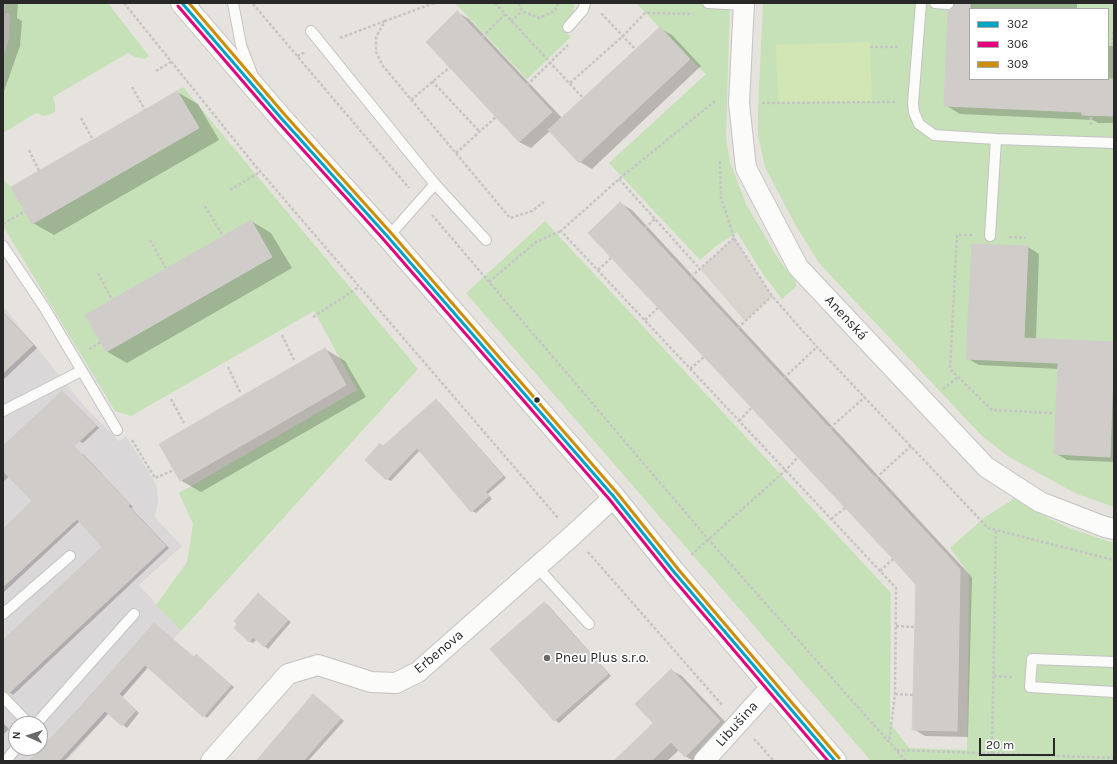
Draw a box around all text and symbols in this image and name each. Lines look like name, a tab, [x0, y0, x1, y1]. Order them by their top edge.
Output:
legend	[969, 8, 1109, 80]
text: 302	[1007, 17, 1028, 31]
text: 306	[1007, 37, 1028, 51]
text: 309	[1007, 57, 1028, 71]
street label: Anenská	[821, 292, 871, 344]
unlabelled marker	[532, 395, 542, 405]
street label: Erbenova	[411, 627, 467, 677]
place label: Pneu Plus s.r.o.	[555, 650, 649, 666]
marker: Pneu Plus s.r.o.	[542, 653, 552, 663]
street label: Libušina	[712, 698, 762, 750]
north arrow	[8, 716, 48, 756]
scale bar	[981, 730, 1057, 756]
text: N	[10, 731, 23, 740]
text: 20 m	[986, 738, 1014, 752]

